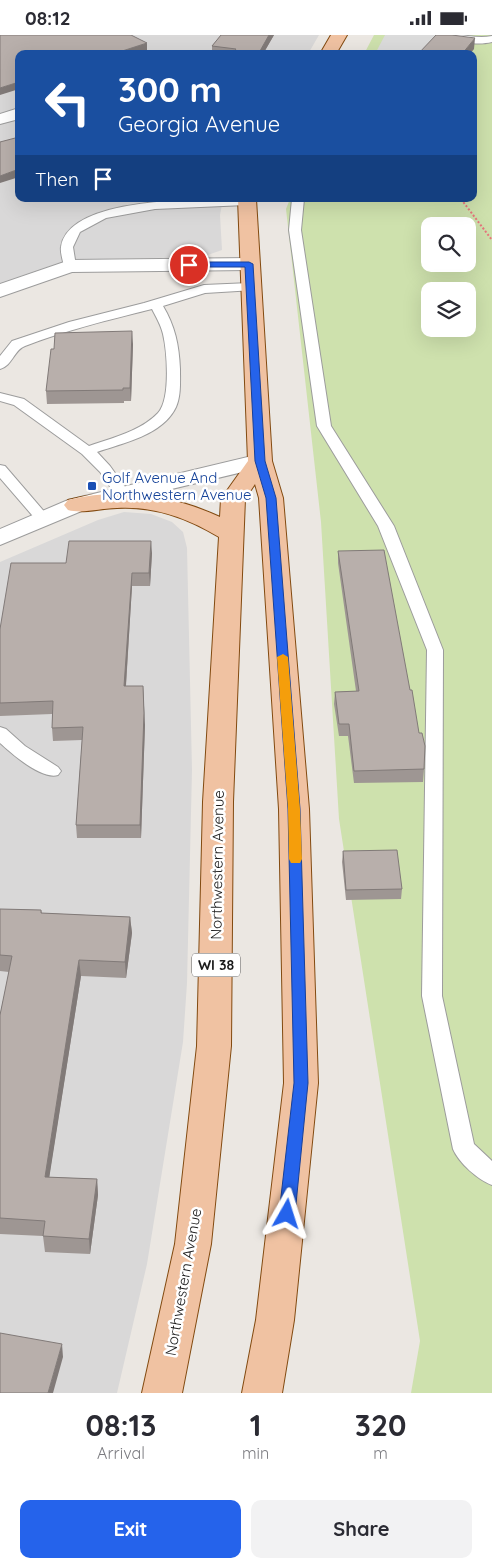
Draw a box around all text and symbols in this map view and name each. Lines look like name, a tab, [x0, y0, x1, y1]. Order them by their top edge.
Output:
text: 08:12	[25, 6, 70, 30]
text: 300 m	[118, 67, 222, 111]
icon: left	[35, 70, 100, 135]
text: Georgia Avenue	[118, 110, 280, 138]
icon: arrive	[89, 165, 117, 193]
text: Then	[35, 167, 79, 191]
map controls	[421, 217, 476, 337]
button: search	[421, 217, 476, 272]
pin	[168, 244, 210, 286]
icon: arrive	[175, 251, 203, 279]
button: layers	[421, 282, 476, 337]
place label: Golf Avenue And Northwestern Avenue	[102, 468, 251, 504]
marker: Golf Avenue And Northwestern Avenue	[86, 480, 98, 492]
street label: Northwestern Avenue	[206, 790, 228, 940]
road number: WI 38	[192, 953, 240, 977]
position arrow	[260, 1187, 312, 1239]
street label: Northwestern Avenue	[161, 1207, 205, 1357]
text: 08:13	[86, 1406, 156, 1444]
text: 1	[250, 1406, 261, 1444]
text: 320	[355, 1406, 406, 1444]
text: Arrival	[97, 1443, 145, 1463]
text: min	[242, 1443, 269, 1463]
text: m	[373, 1443, 388, 1463]
button: Exit	[20, 1500, 241, 1558]
button: Share	[251, 1500, 472, 1558]

